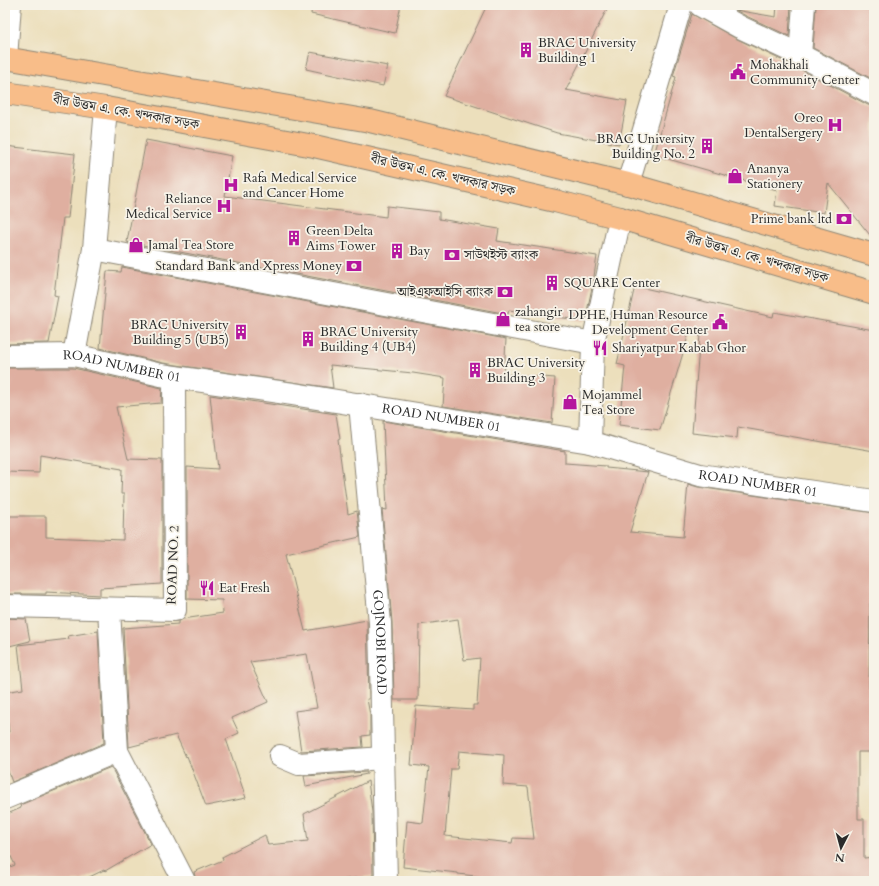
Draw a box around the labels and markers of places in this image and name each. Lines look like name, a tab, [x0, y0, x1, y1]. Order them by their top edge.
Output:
place label: BRAC University Building 1	[538, 34, 637, 67]
building icon: BRAC University Building 1	[517, 41, 535, 59]
place label: Mohakhali Community Center	[750, 56, 860, 89]
public building icon: Mohakhali Community Center	[729, 63, 747, 81]
place label: Oreo DentalSergery	[744, 109, 823, 142]
hospital icon: Oreo DentalSergery	[826, 116, 844, 134]
place label: BRAC University Building No. 2	[597, 130, 695, 163]
building icon: BRAC University Building No. 2	[698, 137, 716, 155]
place label: Ananya Stationery	[747, 160, 803, 193]
shop icon: Ananya Stationery	[726, 167, 744, 185]
place label: Rafa Medical Service and Cancer Home	[243, 169, 357, 202]
hospital icon: Rafa Medical Service and Cancer Home	[222, 176, 240, 194]
place label: Reliance Medical Service	[126, 190, 212, 223]
hospital icon: Reliance Medical Service	[215, 197, 233, 215]
place label: Prime bank ltd	[751, 210, 832, 228]
bank icon: Prime bank ltd	[835, 210, 853, 228]
place label: Green Delta Aims Tower	[306, 222, 376, 255]
building icon: Green Delta Aims Tower	[285, 229, 303, 247]
shop icon: Jamal Tea Store	[127, 236, 145, 254]
place label: Jamal Tea Store	[146, 236, 234, 254]
building icon: Bay	[388, 242, 406, 260]
place label: Bay	[409, 242, 430, 260]
bank icon: সাউথইস্ট ব্যাংক	[443, 246, 461, 264]
place label: সাউথইস্ট ব্যাংক	[463, 246, 539, 264]
place label: Standard Bank and Xpress Money	[156, 257, 342, 275]
bank icon: Standard Bank and Xpress Money	[345, 257, 363, 275]
building icon: SQUARE Center	[543, 274, 561, 292]
place label: SQUARE Center	[564, 274, 660, 292]
place label: আইএফআইসি ব্যাংক	[396, 283, 494, 301]
bank icon: আইএফআইসি ব্যাংক	[496, 283, 514, 301]
place label: zahangir tea store	[515, 303, 563, 336]
place label: DPHE, Human Resource Development Center	[569, 306, 708, 339]
shop icon: zahangir tea store	[494, 310, 512, 328]
public building icon: DPHE, Human Resource Development Center	[711, 313, 729, 331]
place label: BRAC University Building 5 (UB5)	[131, 316, 229, 349]
building icon: BRAC University Building 5 (UB5)	[232, 323, 250, 341]
place label: BRAC University Building 4 (UB4)	[320, 323, 419, 356]
building icon: BRAC University Building 4 (UB4)	[299, 330, 317, 348]
restaurant icon: Shariyatpur Kabab Ghor	[591, 339, 609, 357]
place label: Shariyatpur Kabab Ghor	[612, 339, 746, 357]
place label: BRAC University Building 3	[487, 354, 586, 387]
building icon: BRAC University Building 3	[466, 361, 484, 379]
place label: Mojammel Tea Store	[582, 386, 642, 419]
shop icon: Mojammel Tea Store	[561, 393, 579, 411]
restaurant icon: Eat Fresh	[198, 579, 216, 597]
place label: Eat Fresh	[219, 579, 270, 597]

